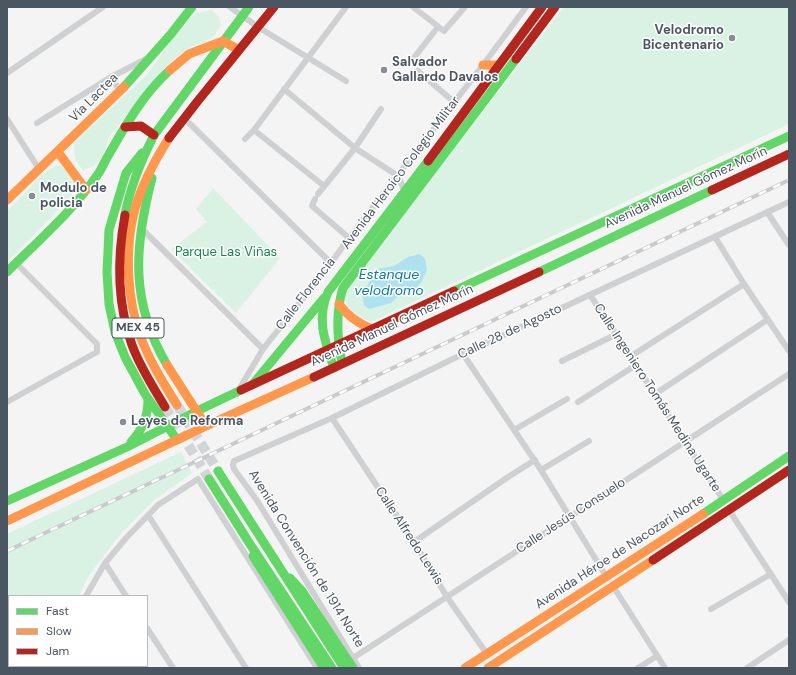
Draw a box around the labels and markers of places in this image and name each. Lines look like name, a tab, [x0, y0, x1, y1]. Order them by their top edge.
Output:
place label: Velodromo Bicentenario	[643, 23, 724, 54]
marker: Velodromo Bicentenario	[727, 33, 737, 43]
place label: Salvador Gallardo Davalos	[392, 55, 499, 86]
marker: Salvador Gallardo Davalos	[379, 65, 389, 75]
place label: Modulo de policia	[40, 181, 107, 212]
marker: Modulo de policia	[27, 191, 37, 201]
place label: Leyes de Reforma	[131, 414, 243, 430]
marker: Leyes de Reforma	[118, 417, 128, 427]

